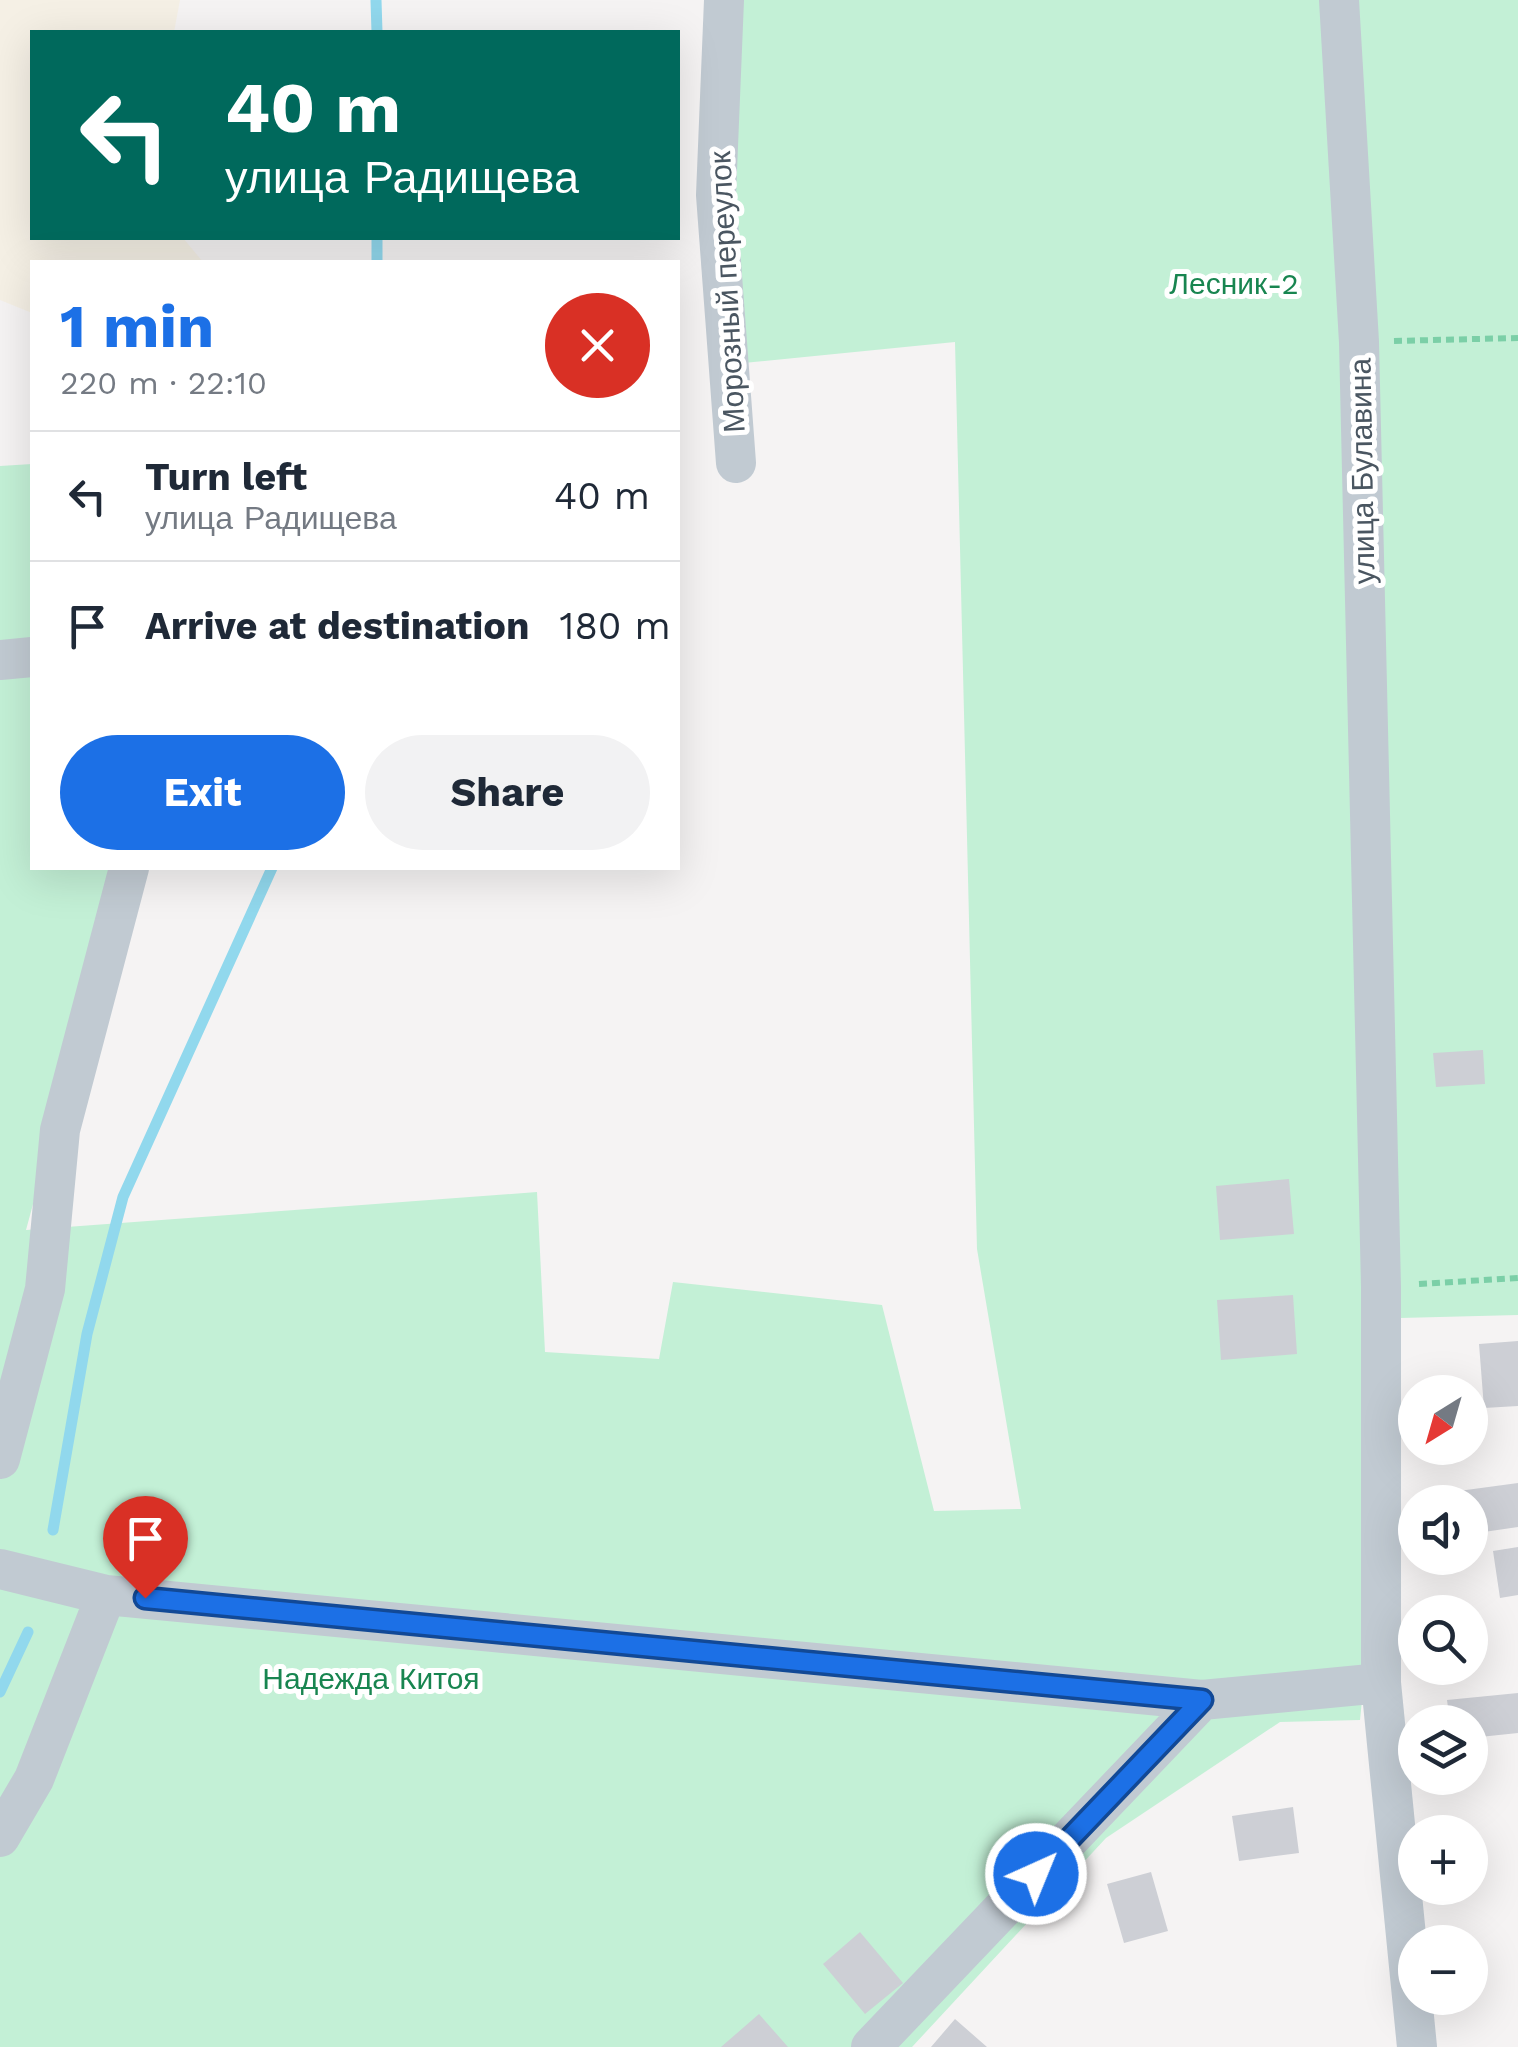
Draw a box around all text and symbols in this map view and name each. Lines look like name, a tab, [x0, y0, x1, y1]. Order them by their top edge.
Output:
text: 40 m	[225, 67, 401, 149]
icon: left	[60, 70, 190, 200]
street label: Морозный переулок	[702, 149, 752, 434]
text: улица Радищева	[225, 151, 579, 204]
park label: Лесник-2	[1169, 266, 1299, 301]
text: 1 min	[60, 291, 214, 362]
button: close	[545, 293, 650, 398]
street label: улица Булавина	[1343, 357, 1381, 584]
text: 220 m · 22:10	[60, 364, 267, 402]
text: Turn left	[145, 455, 307, 499]
icon: left	[60, 469, 115, 524]
text: 40 m	[554, 474, 650, 518]
text: улица Радищева	[145, 499, 397, 537]
icon: arrive	[60, 599, 115, 654]
text: Arrive at destination	[145, 604, 530, 648]
text: 180 m	[560, 604, 671, 648]
button: Exit	[60, 735, 345, 850]
button: Share	[365, 735, 650, 850]
north arrow	[1398, 1375, 1488, 1465]
map controls	[1398, 1375, 1488, 2015]
button: sound	[1398, 1485, 1488, 1575]
pin	[103, 1496, 188, 1599]
icon: arrive	[118, 1511, 173, 1566]
button: search	[1398, 1595, 1488, 1685]
park label: Надежда Китоя	[262, 1661, 480, 1696]
button: layers	[1398, 1705, 1488, 1795]
button: +	[1398, 1815, 1488, 1905]
position arrow	[984, 1822, 1088, 1926]
button: −	[1398, 1925, 1488, 2015]

